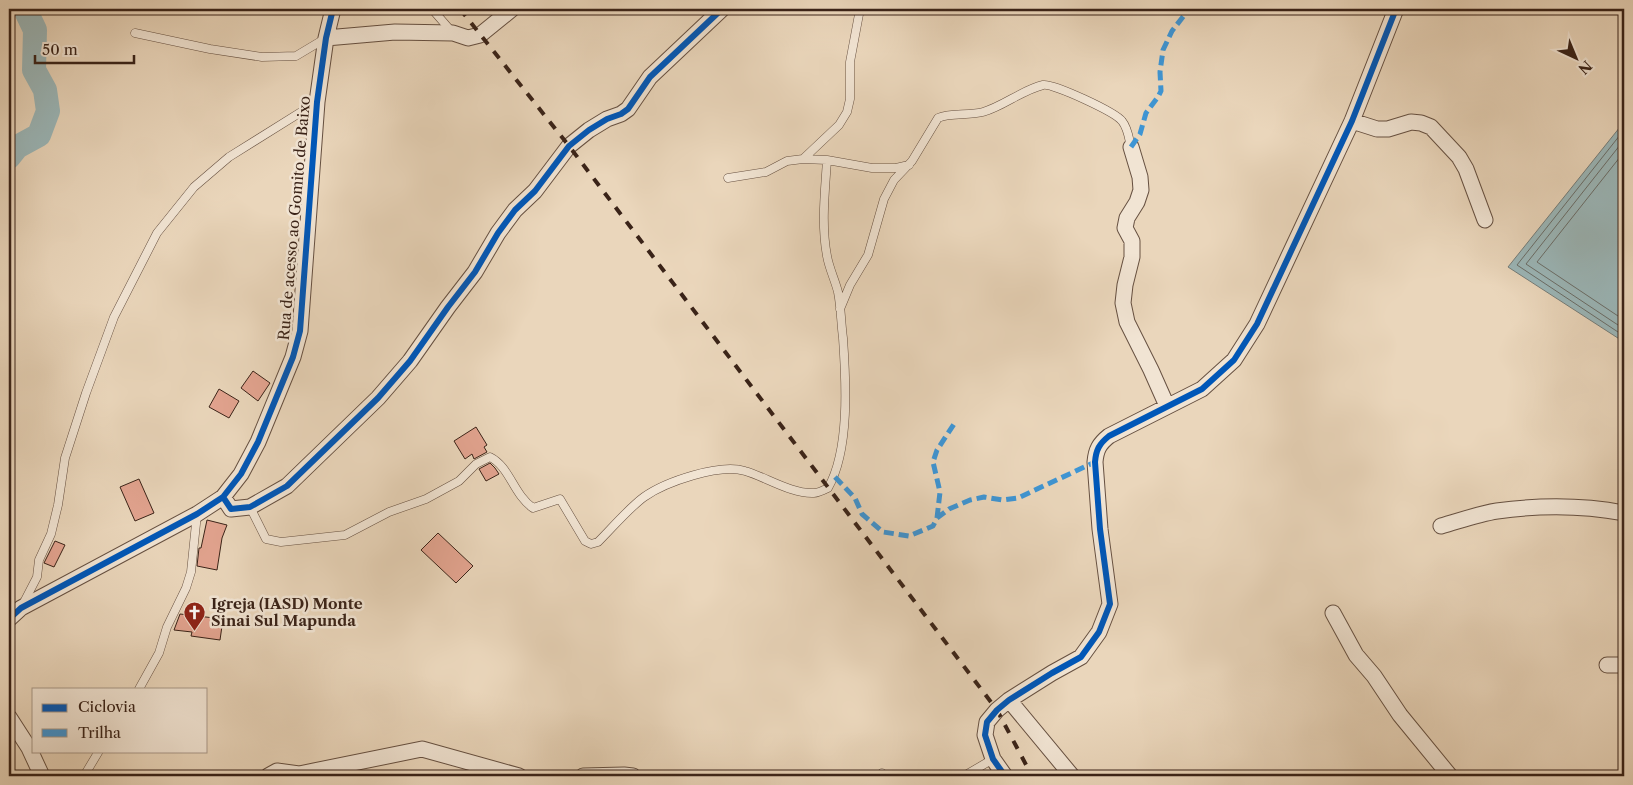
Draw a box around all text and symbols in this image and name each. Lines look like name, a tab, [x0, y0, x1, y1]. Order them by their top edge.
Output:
scale bar	[35, 32, 134, 64]
north arrow	[1550, 32, 1600, 82]
text: 50 m	[42, 40, 78, 59]
text: N	[1574, 57, 1596, 78]
street label: Rua de acesso ao Gomito de Baixo	[274, 95, 314, 341]
place label: Igreja (IASD) Monte Sinai Sul Mapunda	[211, 594, 363, 630]
church icon: Igreja (IASD) Monte Sinai Sul Mapunda	[183, 600, 207, 631]
legend	[32, 688, 208, 752]
text: Ciclovia	[78, 697, 136, 716]
text: Trilha	[78, 723, 121, 742]

